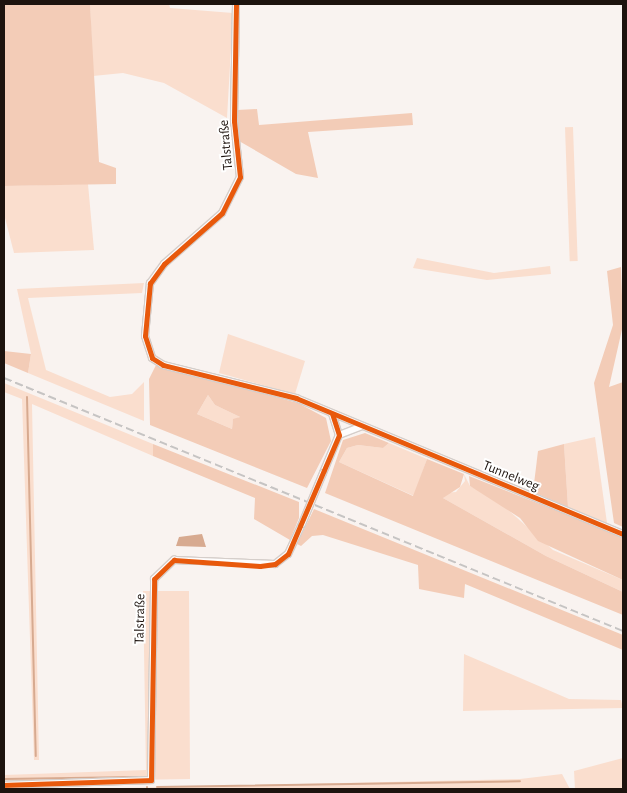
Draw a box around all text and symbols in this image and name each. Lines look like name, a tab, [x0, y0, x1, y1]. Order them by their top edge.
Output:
street label: Talstraße	[215, 119, 237, 171]
street label: Tunnelweg	[480, 457, 542, 495]
street label: Talstraße	[131, 594, 149, 644]

